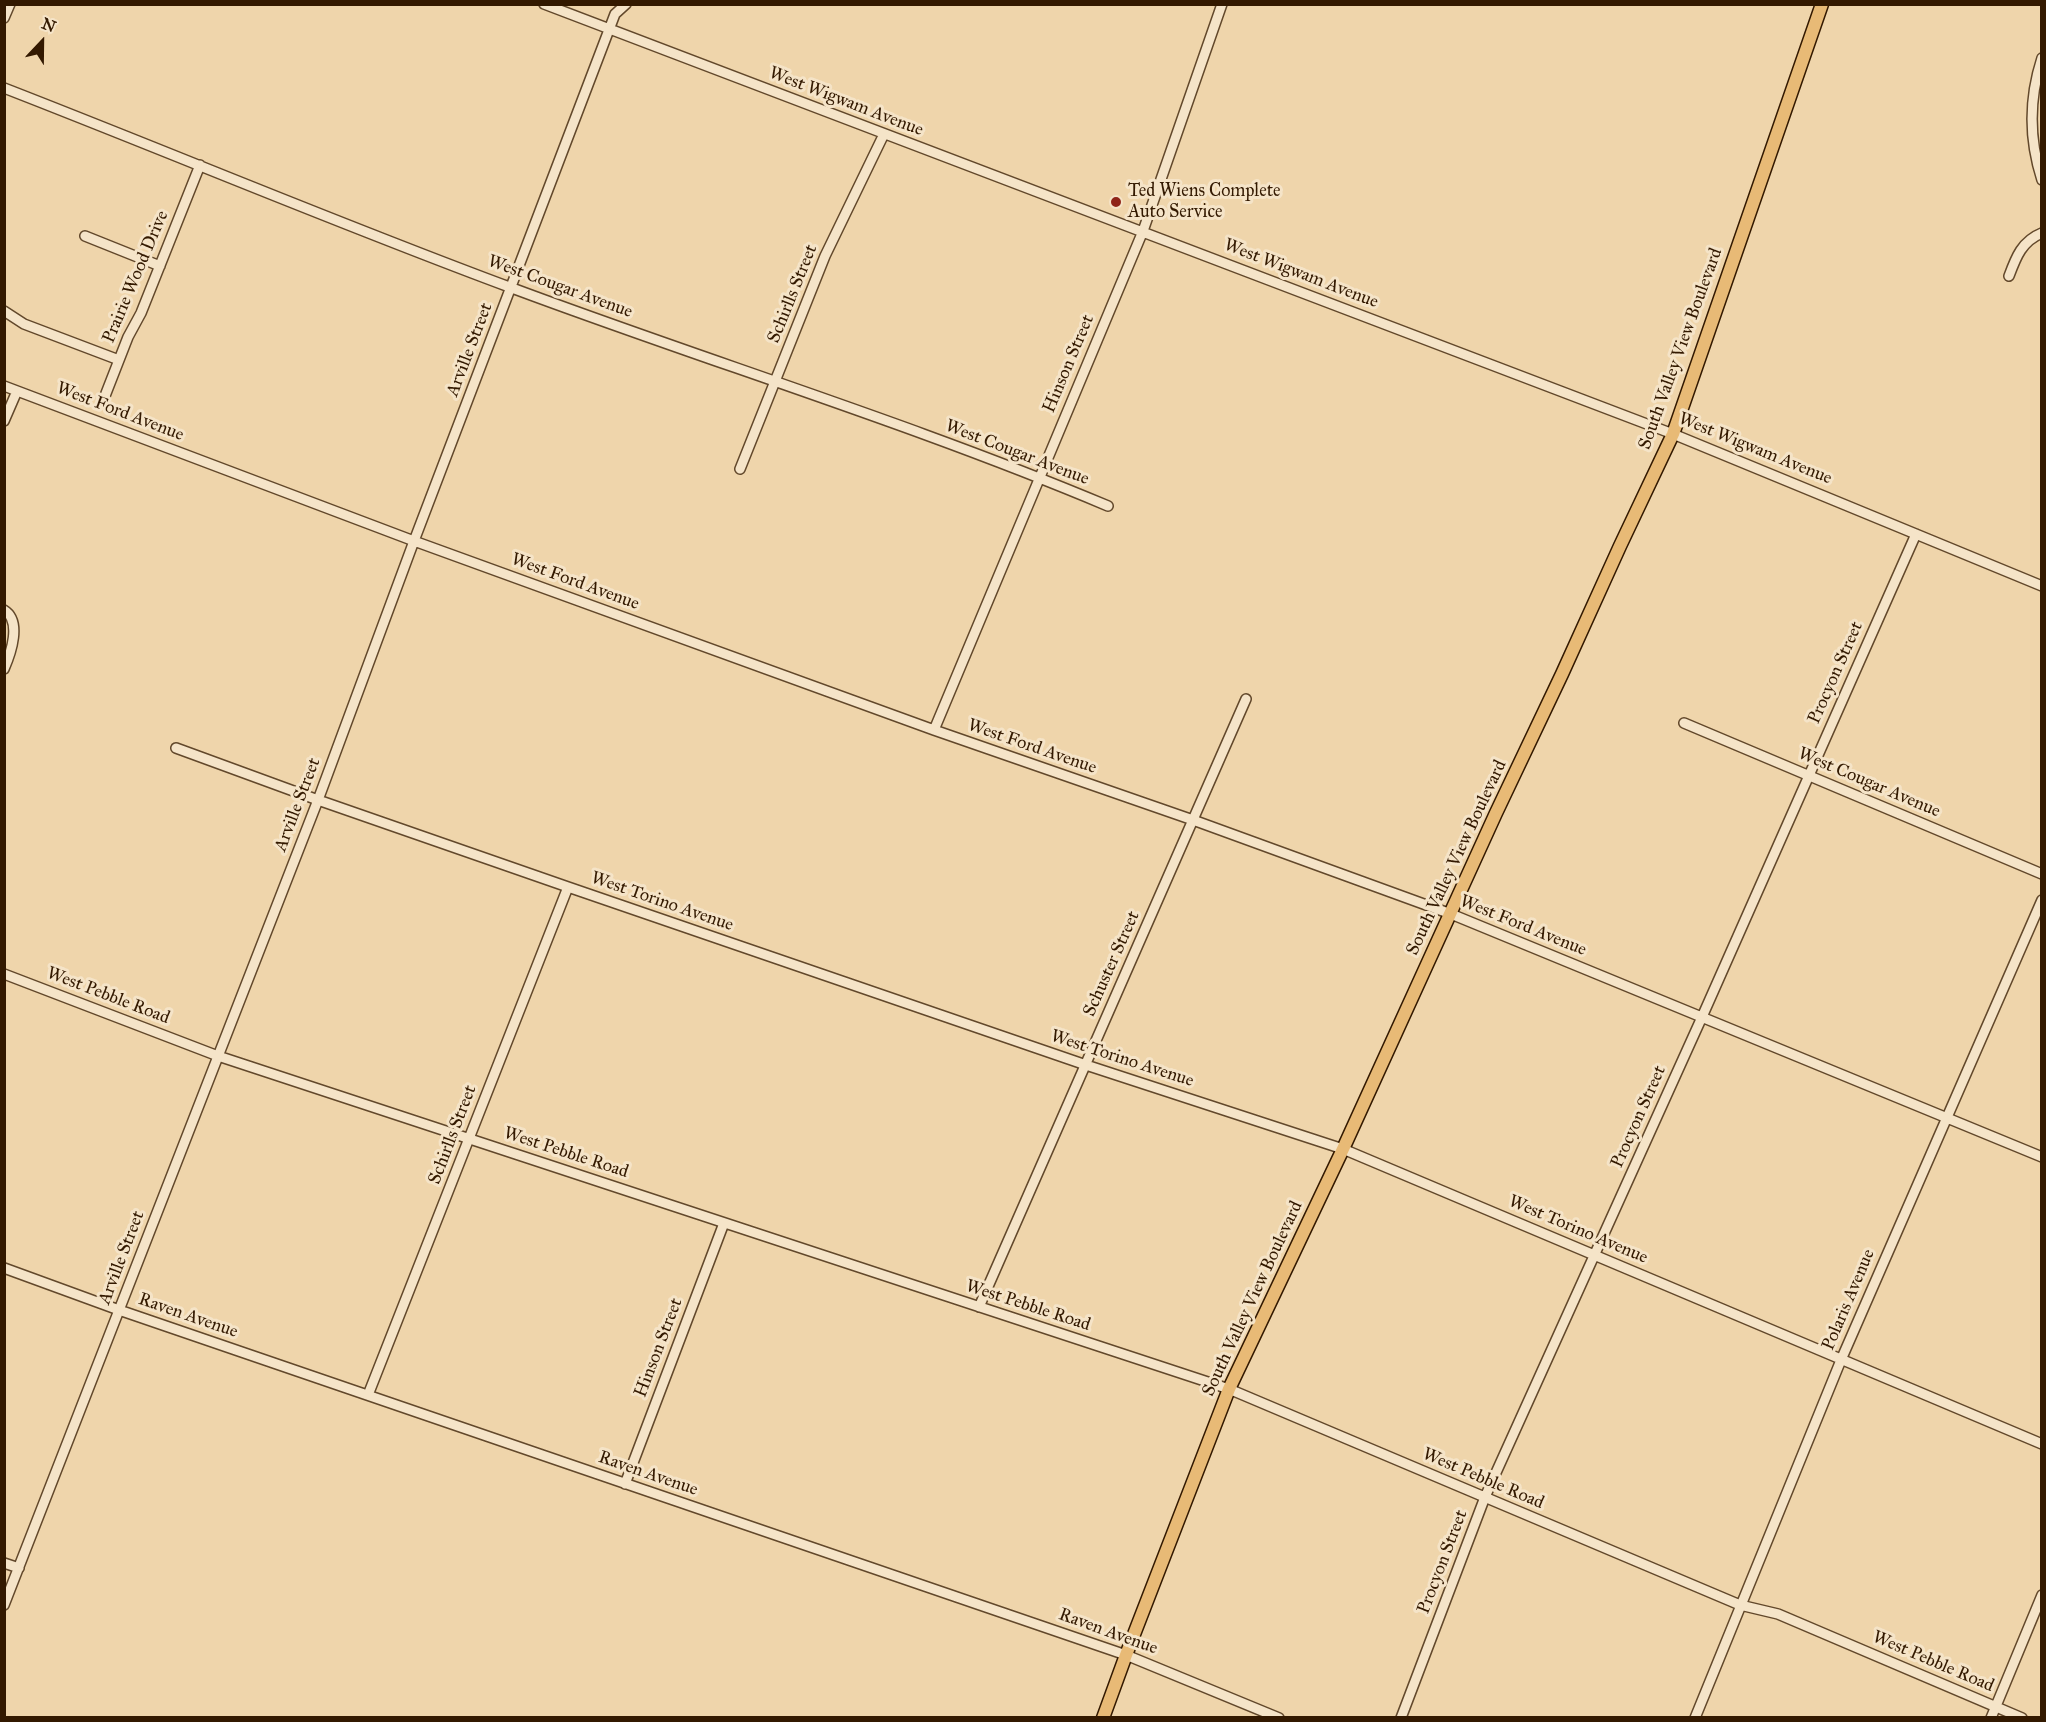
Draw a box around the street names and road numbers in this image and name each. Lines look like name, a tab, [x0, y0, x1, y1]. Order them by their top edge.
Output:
street label: West Wigwam Avenue	[766, 63, 926, 141]
street label: Prairie Wood Drive	[98, 208, 174, 346]
street label: West Wigwam Avenue	[1221, 235, 1381, 313]
street label: Schirlls Street	[763, 242, 823, 346]
street label: South Valley View Boulevard	[1634, 245, 1728, 453]
street label: West Cougar Avenue	[485, 251, 635, 323]
street label: Arville Street	[442, 300, 498, 400]
street label: Hinson Street	[1039, 312, 1099, 416]
street label: West Ford Avenue	[53, 378, 187, 446]
street label: West Wigwam Avenue	[1675, 408, 1835, 490]
street label: West Cougar Avenue	[942, 416, 1092, 490]
street label: West Ford Avenue	[508, 549, 642, 615]
street label: Procyon Street	[1804, 619, 1868, 727]
street label: West Ford Avenue	[965, 715, 1099, 779]
street label: West Cougar Avenue	[1795, 743, 1943, 823]
street label: Arville Street	[270, 755, 326, 855]
street label: South Valley View Boulevard	[1402, 757, 1512, 959]
street label: West Torino Avenue	[588, 867, 736, 937]
street label: West Ford Avenue	[1456, 891, 1590, 961]
street label: Schuster Street	[1079, 908, 1145, 1020]
street label: West Pebble Road	[43, 963, 173, 1029]
street label: West Torino Avenue	[1048, 1026, 1196, 1092]
street label: Procyon Street	[1607, 1063, 1671, 1171]
street label: Schirlls Street	[424, 1082, 482, 1188]
street label: West Pebble Road	[501, 1123, 631, 1183]
street label: West Torino Avenue	[1505, 1191, 1651, 1269]
street label: South Valley View Boulevard	[1198, 1198, 1308, 1400]
street label: Arville Street	[94, 1208, 150, 1308]
street label: Polaris Avenue	[1818, 1246, 1880, 1354]
street label: West Pebble Road	[963, 1276, 1093, 1336]
street label: Raven Avenue	[135, 1289, 241, 1343]
street label: Hinson Street	[630, 1295, 688, 1401]
street label: West Pebble Road	[1419, 1444, 1547, 1514]
street label: Raven Avenue	[595, 1447, 701, 1501]
street label: Procyon Street	[1413, 1507, 1473, 1617]
street label: Raven Avenue	[1056, 1604, 1160, 1660]
street label: West Pebble Road	[1869, 1627, 1997, 1697]

